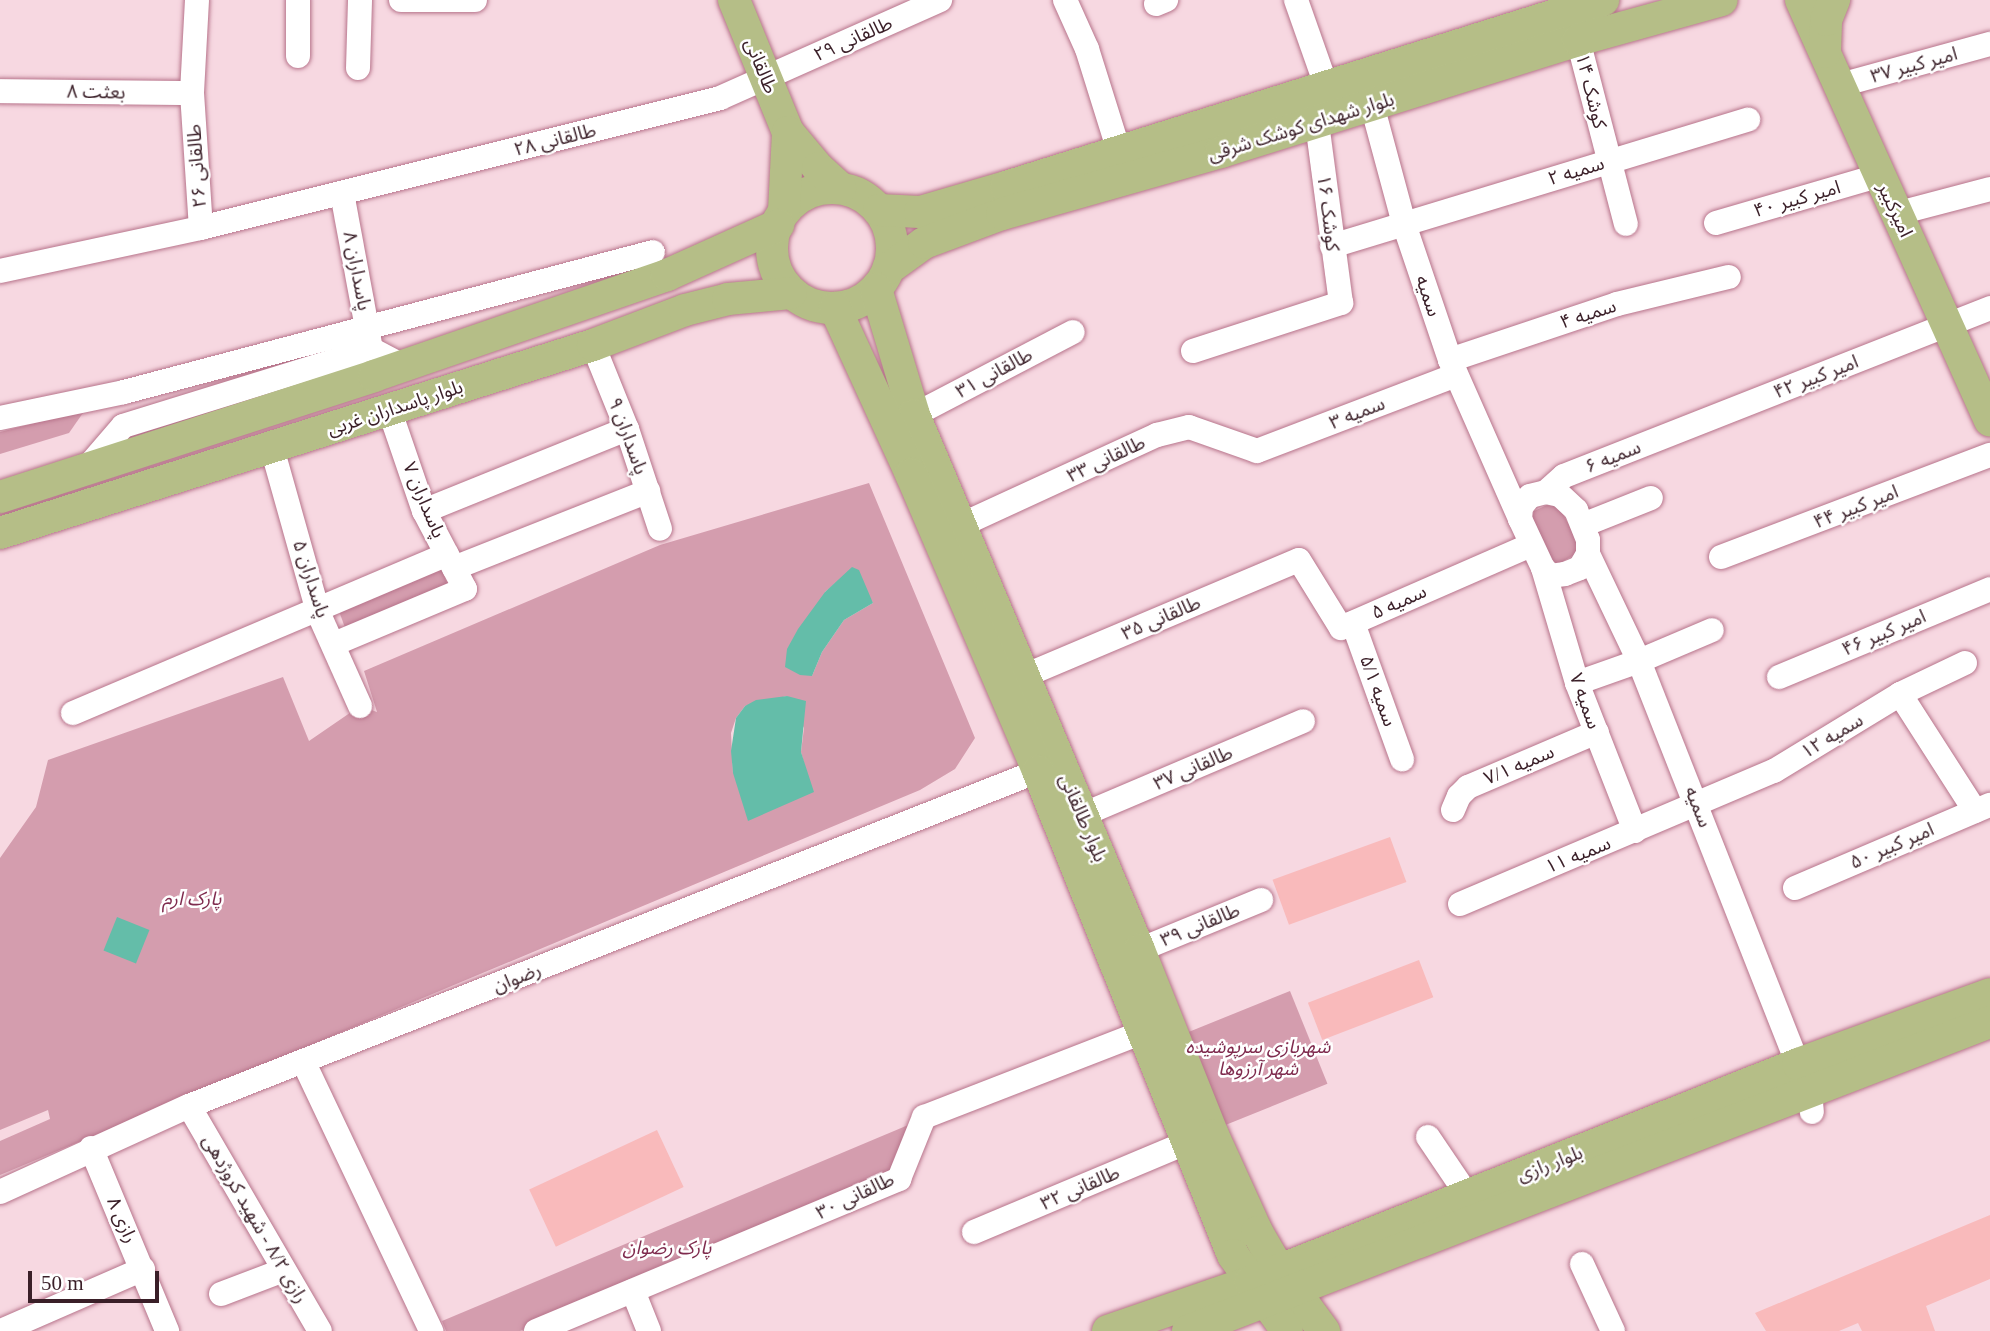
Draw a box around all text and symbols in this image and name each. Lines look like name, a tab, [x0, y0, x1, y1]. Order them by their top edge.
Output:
street label: طالقانی ۲۹	[810, 12, 896, 66]
street label: طالقانی	[740, 35, 782, 97]
street label: امیر کبیر ۳۷	[1868, 42, 1960, 88]
street label: کوشک ۱۴	[1571, 51, 1611, 131]
street label: بعثت ۸	[67, 80, 125, 104]
street label: بلوار شهدای کوشک شرقی	[1205, 88, 1397, 166]
street label: طالقانی ۲۸	[512, 119, 598, 161]
street label: طالقانی ۲۶	[183, 123, 211, 209]
street label: سمیه ۲	[1545, 152, 1607, 190]
street label: کوشک ۱۶	[1312, 174, 1344, 252]
street label: امیر کبیر ۴۰	[1751, 176, 1843, 222]
street label: امیرکبیر	[1873, 179, 1917, 241]
street label: پاسداران ۸	[338, 229, 376, 313]
street label: سمیه	[1410, 272, 1446, 320]
street label: سمیه ۴	[1557, 294, 1619, 334]
street label: طالقانی ۳۱	[952, 343, 1036, 403]
street label: امیر کبیر ۴۲	[1770, 350, 1862, 404]
street label: بلوار پاسداران غربی	[324, 375, 466, 441]
street label: سمیه ۳	[1326, 392, 1388, 434]
street label: پاسداران ۹	[604, 394, 652, 478]
street label: طالقانی ۳۳	[1063, 431, 1149, 487]
street label: سمیه ۶	[1582, 436, 1644, 478]
street label: پاسداران ۷	[398, 459, 450, 541]
street label: امیر کبیر ۴۴	[1810, 480, 1902, 534]
street label: پاسداران ۵	[288, 537, 334, 621]
street label: سمیه ۵	[1368, 580, 1430, 624]
street label: طالقانی ۳۵	[1118, 591, 1204, 645]
street label: امیر کبیر ۴۶	[1838, 605, 1930, 661]
street label: سمیه ۵/۱	[1355, 652, 1401, 730]
street label: سمیه ۷	[1564, 670, 1606, 732]
street label: سمیه ۱۲	[1797, 709, 1867, 763]
street label: سمیه ۷/۱	[1481, 740, 1557, 790]
street label: طالقانی ۳۷	[1150, 741, 1236, 795]
street label: بلوار طالقانی	[1054, 771, 1112, 865]
street label: سمیه	[1680, 783, 1716, 831]
street label: امیر کبیر ۵۰	[1846, 818, 1938, 874]
street label: سمیه ۱۱	[1542, 832, 1614, 878]
park label: پارک ارم	[163, 888, 221, 910]
street label: طالقانی ۳۹	[1157, 899, 1243, 951]
street label: رضوان	[490, 958, 544, 998]
park label: شهربازی سرپوشیده شهر آرزوها	[1186, 1036, 1330, 1080]
street label: رازی ۸/۲ - شهید کروژدهی	[197, 1131, 313, 1307]
street label: بلوار رازی	[1514, 1141, 1586, 1187]
street label: طالقانی ۳۲	[1037, 1161, 1123, 1215]
street label: طالقانی ۳۰	[812, 1168, 898, 1224]
street label: رازی ۸	[102, 1193, 142, 1247]
park label: پارک رضوان	[623, 1237, 711, 1259]
scale bar	[32, 1258, 163, 1302]
text: 50 m	[41, 1271, 84, 1295]

